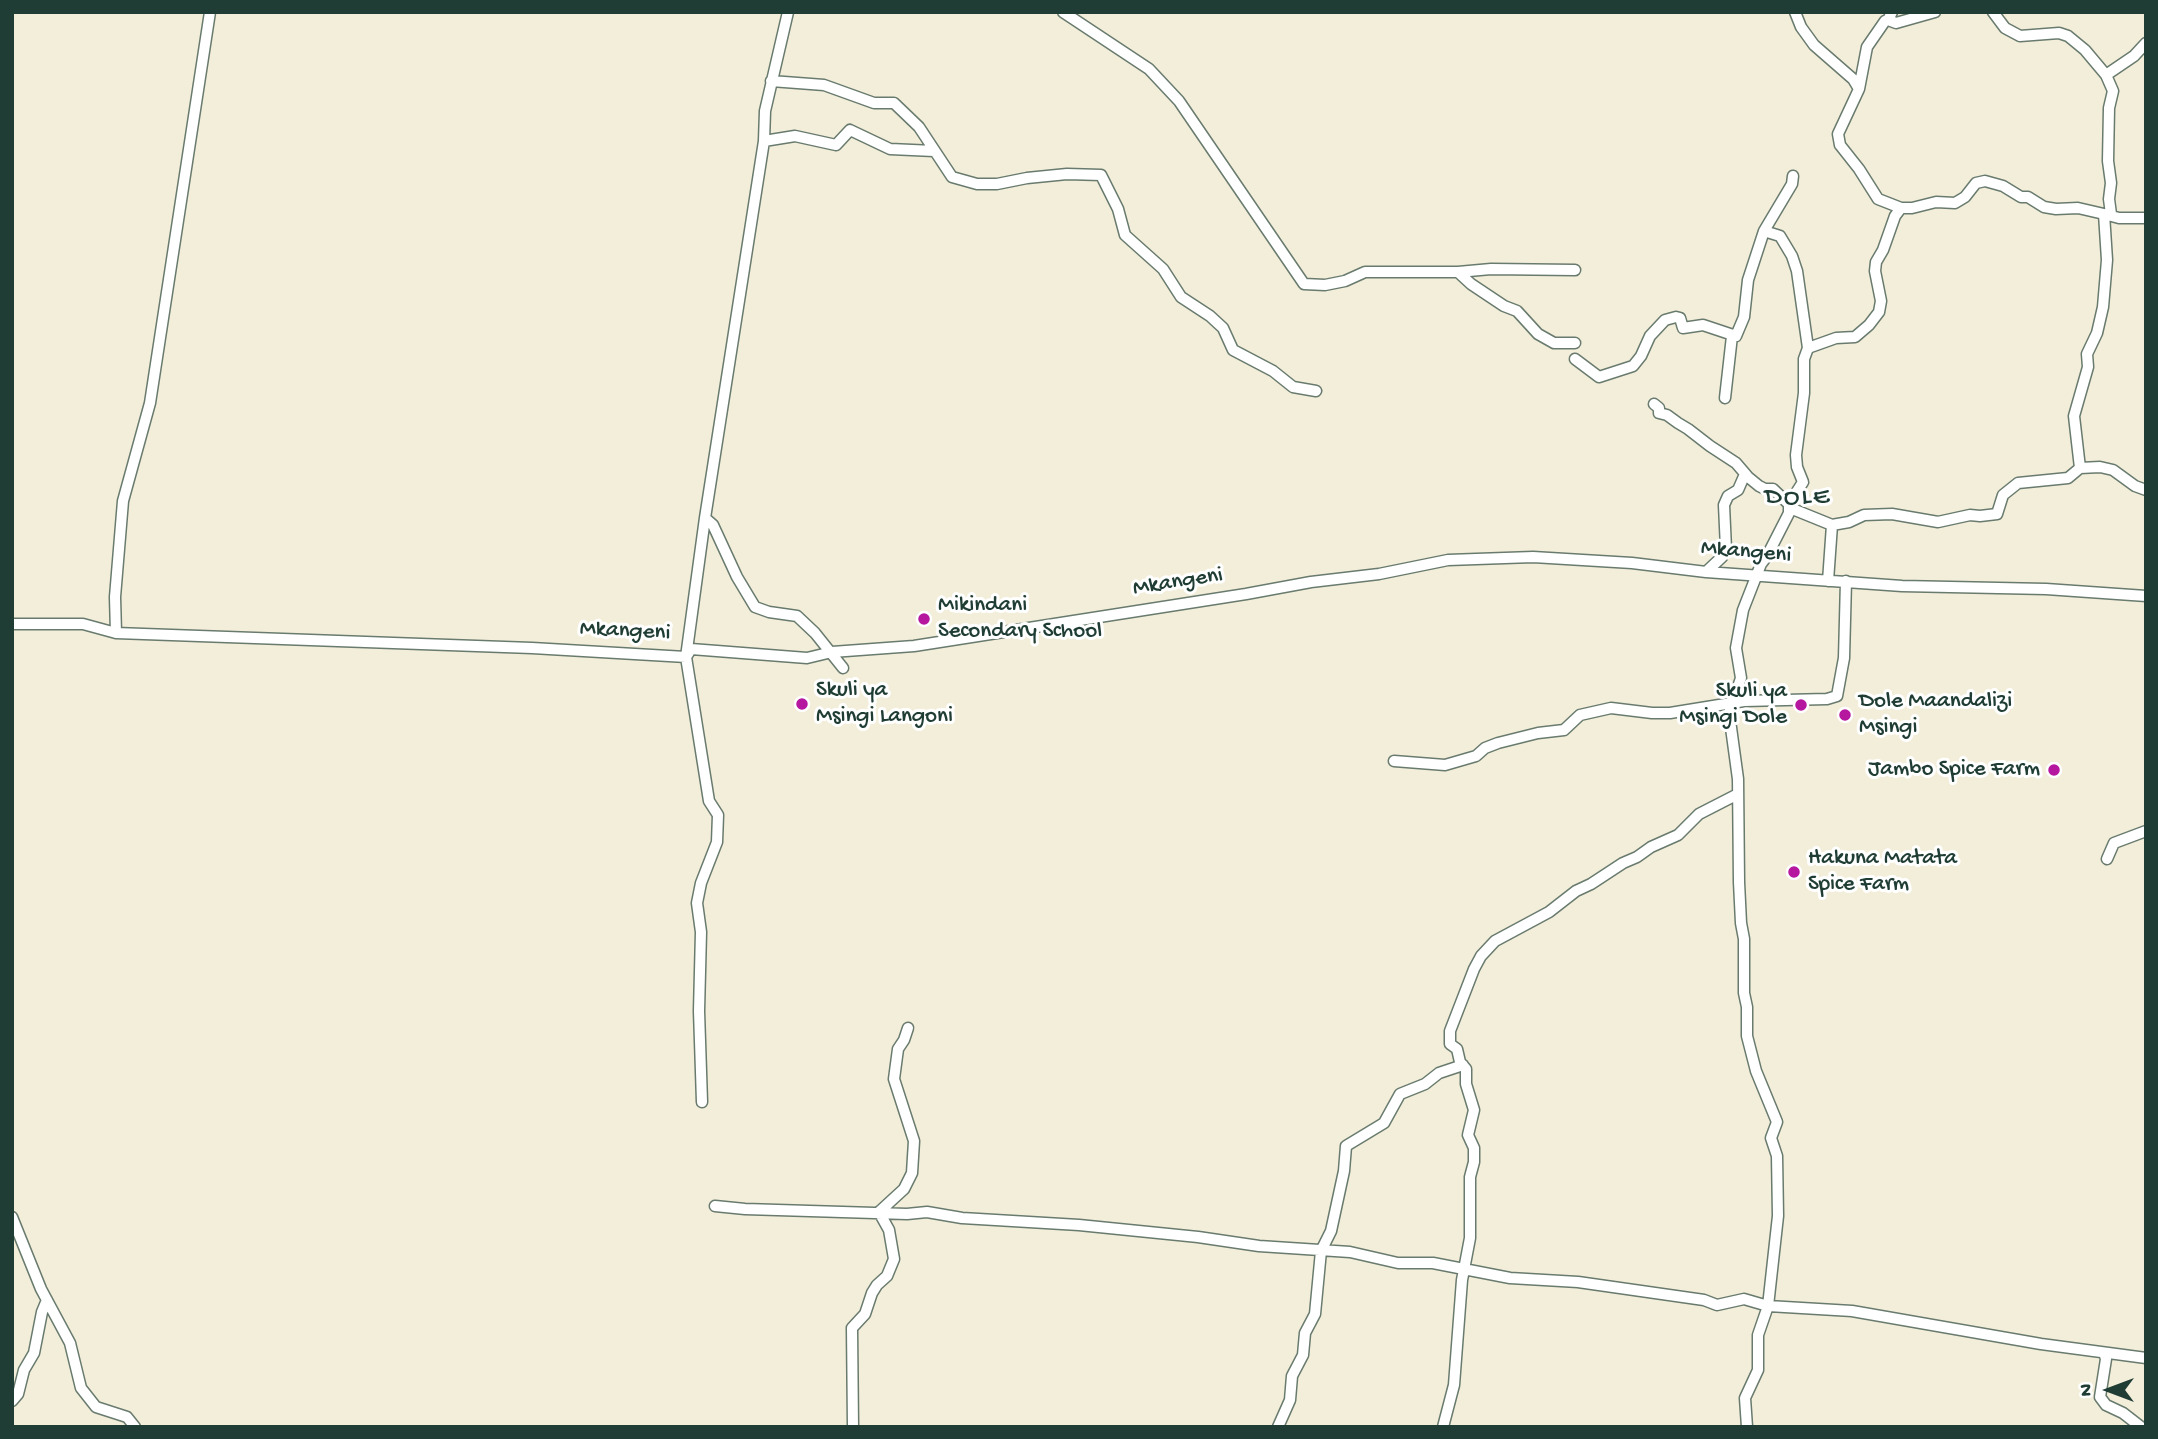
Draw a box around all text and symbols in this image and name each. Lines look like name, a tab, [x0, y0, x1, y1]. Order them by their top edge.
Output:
district label: DOLE	[1765, 483, 1831, 515]
street label: Mkangeni	[1700, 535, 1792, 571]
street label: Mkangeni	[1131, 562, 1225, 604]
place label: Mikindani Secondary School	[938, 592, 1102, 646]
marker: Mikindani Secondary School	[916, 611, 932, 627]
street label: Mkangeni	[579, 616, 671, 648]
place label: Skuli ya Msingi Langoni	[816, 677, 953, 731]
place label: Skuli ya Msingi Dole	[1679, 678, 1787, 732]
place label: Dole Maandalizi Msingi	[1859, 688, 2012, 742]
marker: Skuli ya Msingi Langoni	[794, 696, 810, 712]
marker: Skuli ya Msingi Dole	[1793, 697, 1809, 713]
marker: Dole Maandalizi Msingi	[1837, 707, 1853, 723]
place label: Jambo Spice Farm	[1868, 756, 2040, 784]
marker: Jambo Spice Farm	[2046, 762, 2062, 778]
place label: Hakuna Matata Spice Farm	[1808, 845, 1957, 899]
marker: Hakuna Matata Spice Farm	[1786, 864, 1802, 880]
north arrow	[2074, 1355, 2144, 1425]
text: N	[2076, 1384, 2099, 1396]

